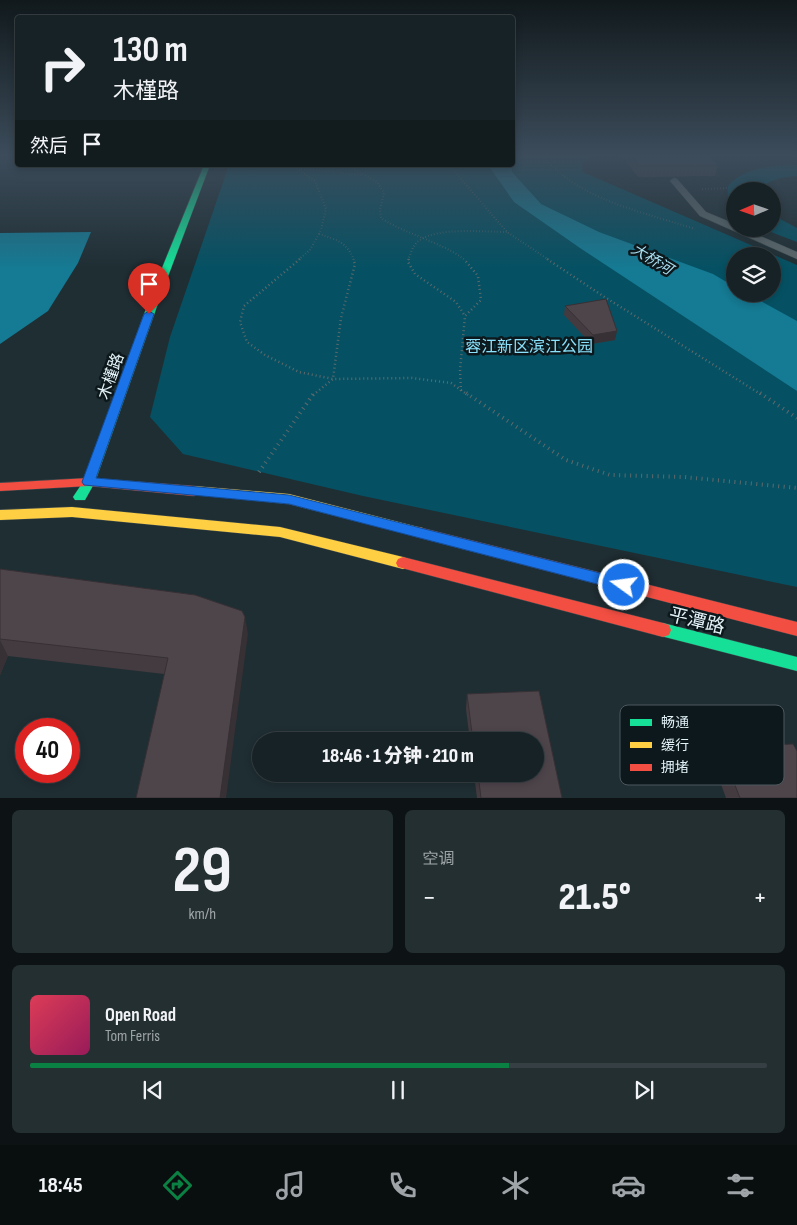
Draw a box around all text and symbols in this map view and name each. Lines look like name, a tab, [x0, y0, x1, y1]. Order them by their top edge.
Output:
text: 130 m	[113, 29, 188, 72]
icon: right	[30, 35, 95, 100]
text: 木槿路	[113, 78, 179, 105]
icon: arrive	[78, 130, 106, 158]
text: 然后	[30, 135, 68, 158]
north arrow	[726, 182, 781, 238]
map controls	[726, 182, 781, 302]
water label: 大桥河	[628, 240, 678, 281]
button: layers	[726, 247, 781, 302]
pin	[128, 263, 170, 314]
icon: arrive	[135, 270, 163, 298]
park label: 蓉江新区滨江公园	[465, 338, 593, 357]
street label: 木槿路	[94, 351, 129, 402]
position arrow	[597, 558, 649, 610]
street label: 平潭路	[666, 603, 727, 640]
legend	[620, 705, 784, 785]
text: 畅通	[661, 714, 689, 731]
speed limit sign: 40	[15, 718, 80, 783]
text: 缓行	[661, 737, 689, 754]
text: 18:46 · 1 分钟 · 210 m	[322, 745, 474, 768]
text: 拥堵	[661, 759, 689, 776]
text: 29	[173, 833, 232, 911]
text: 空调	[423, 850, 455, 869]
text: 21.5°	[559, 875, 631, 920]
text: −	[423, 881, 436, 914]
text: +	[753, 881, 767, 914]
text: km/h	[188, 905, 216, 924]
text: Open Road	[105, 1004, 176, 1027]
text: Tom Ferris	[105, 1027, 160, 1046]
icon: previous	[139, 1076, 167, 1104]
icon: pause	[384, 1076, 412, 1104]
icon: next	[630, 1076, 658, 1104]
icon: directions	[160, 1168, 195, 1203]
icon: music	[273, 1168, 308, 1203]
icon: phone	[385, 1168, 420, 1203]
icon: climate	[498, 1168, 533, 1203]
icon: car	[611, 1168, 646, 1203]
icon: filters	[723, 1168, 758, 1203]
text: 18:45	[39, 1172, 83, 1199]

